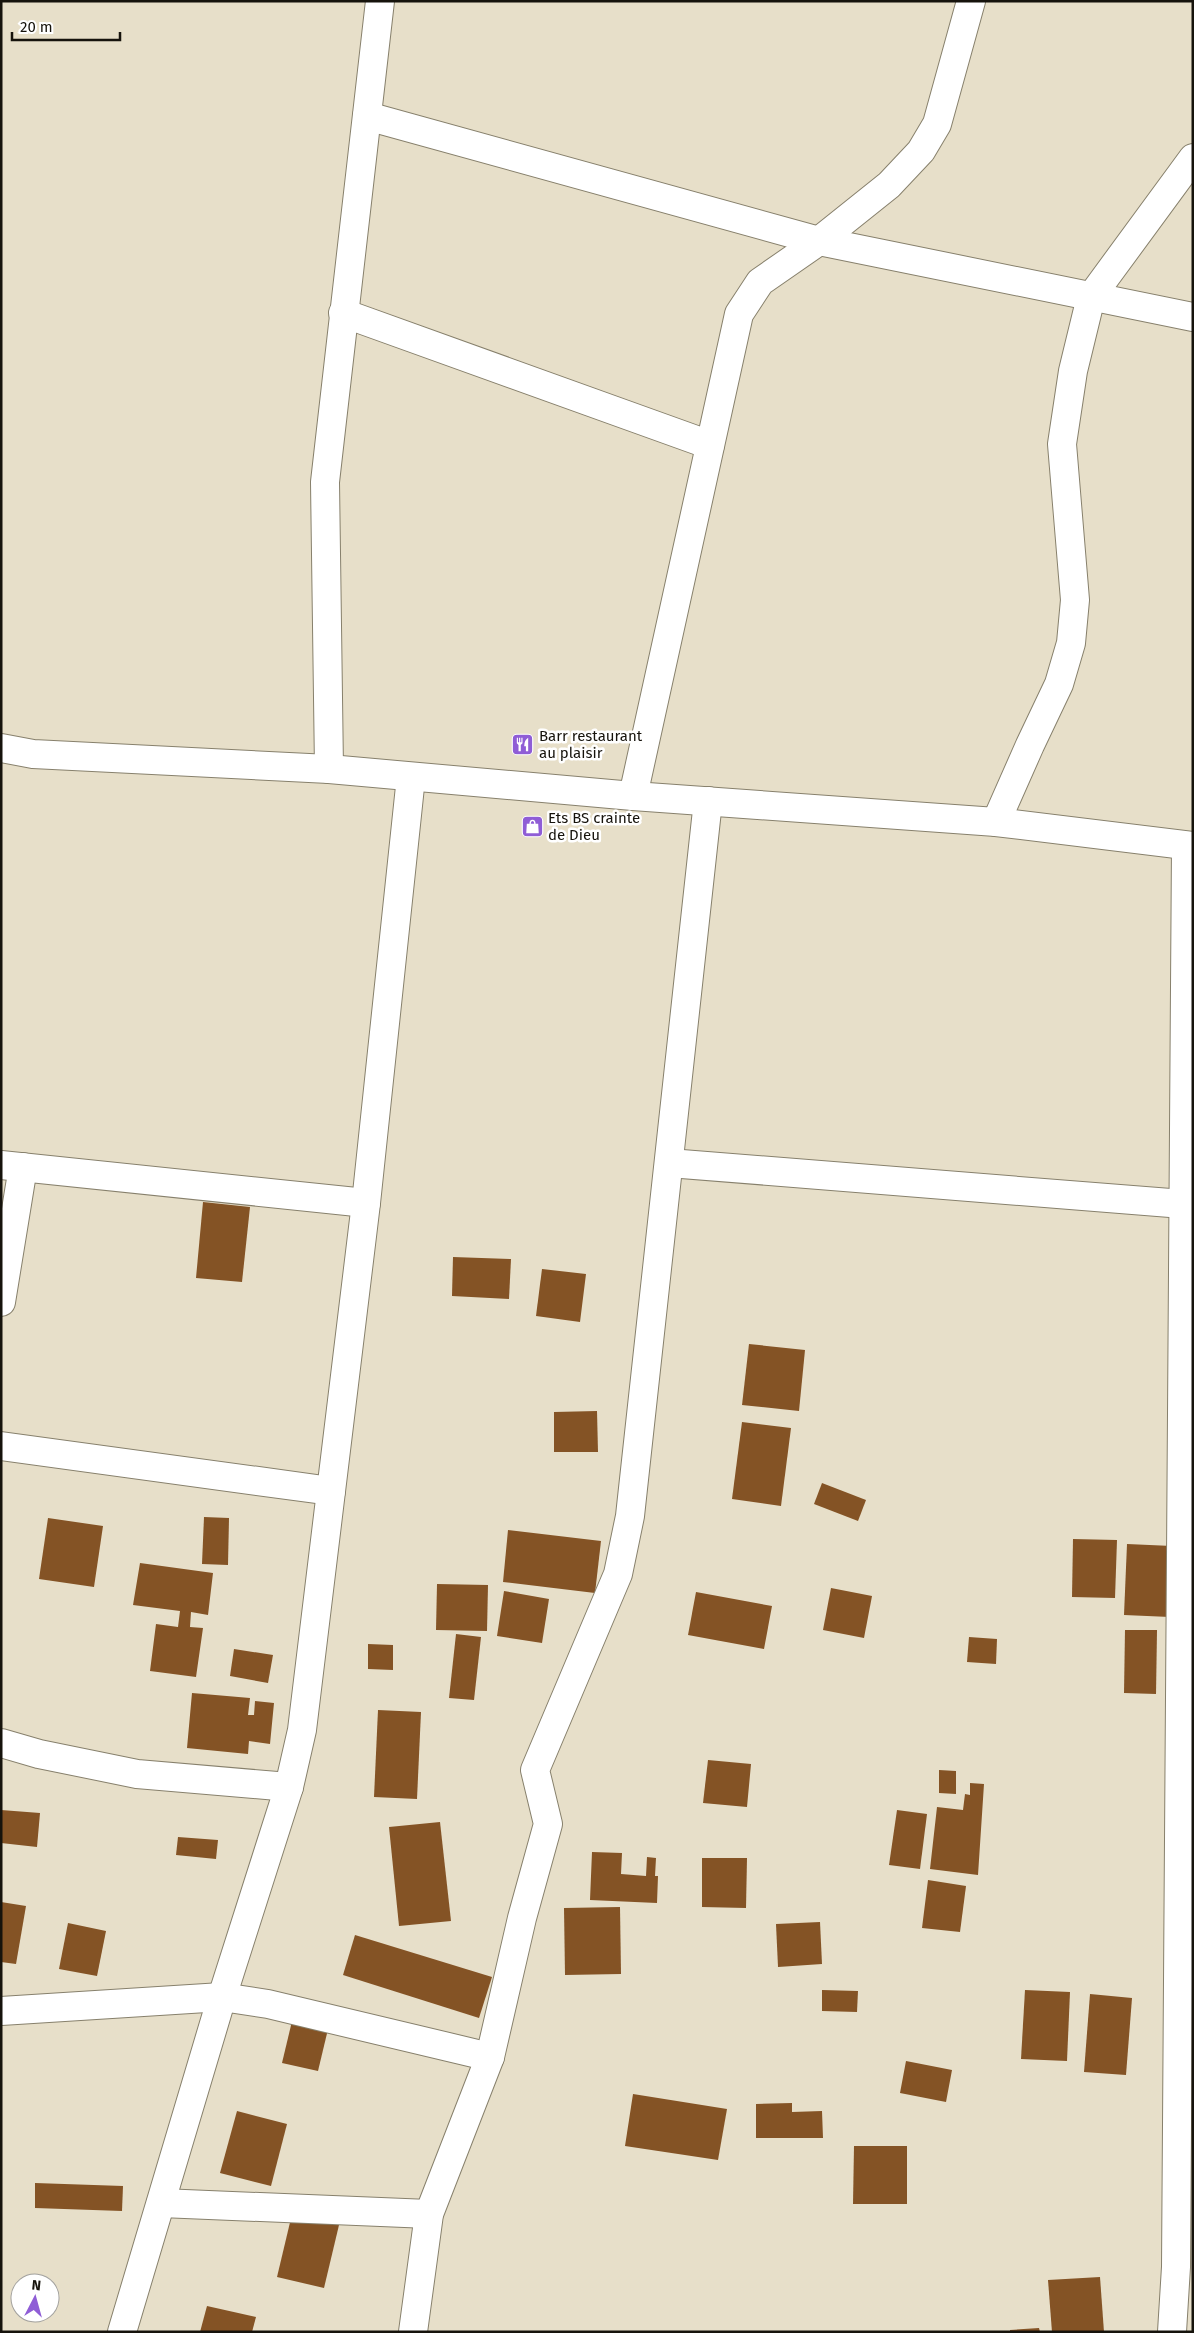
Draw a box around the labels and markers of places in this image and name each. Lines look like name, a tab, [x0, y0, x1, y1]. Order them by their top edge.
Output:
place label: Barr restaurant au plaisir	[539, 727, 643, 762]
restaurant icon: Barr restaurant au plaisir	[511, 733, 535, 757]
place label: Ets BS crainte de Dieu	[548, 809, 640, 844]
shop icon: Ets BS crainte de Dieu	[520, 815, 544, 839]

